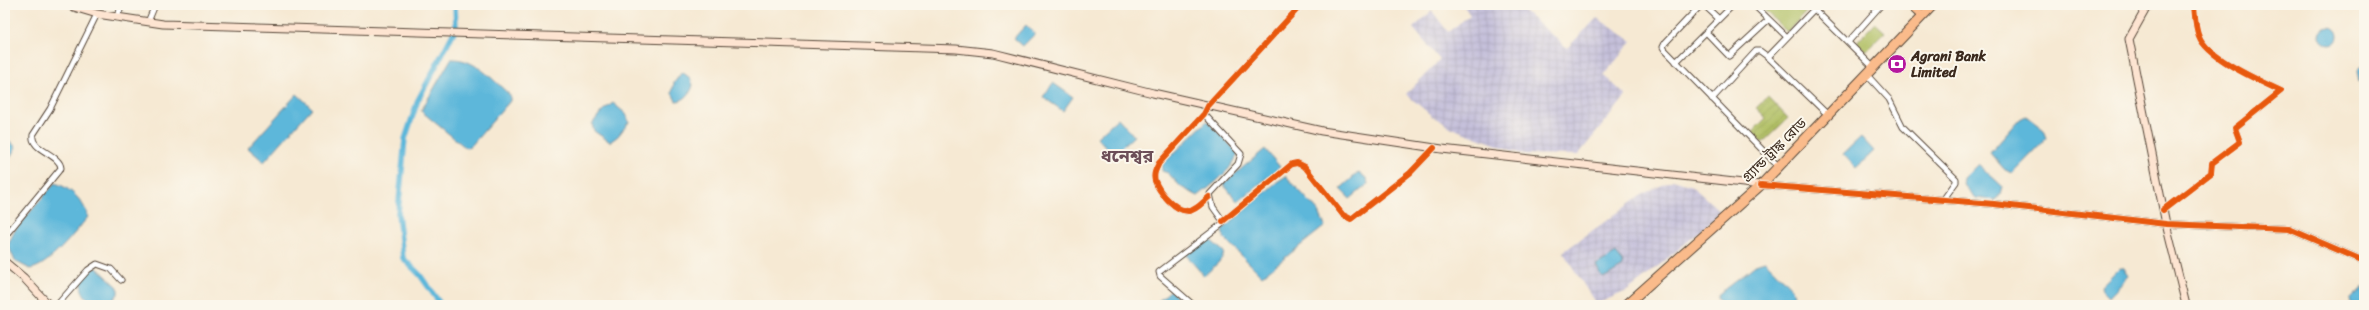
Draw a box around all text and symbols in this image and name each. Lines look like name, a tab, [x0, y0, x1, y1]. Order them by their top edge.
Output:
place label: Agrani Bank Limited	[1910, 44, 1987, 85]
bank icon: Agrani Bank Limited	[1886, 53, 1908, 75]
street label: গ্র্যান্ড ট্রাঙ্ক রোড	[1736, 111, 1814, 189]
district label: ধনেশ্বর	[1101, 140, 1154, 172]

